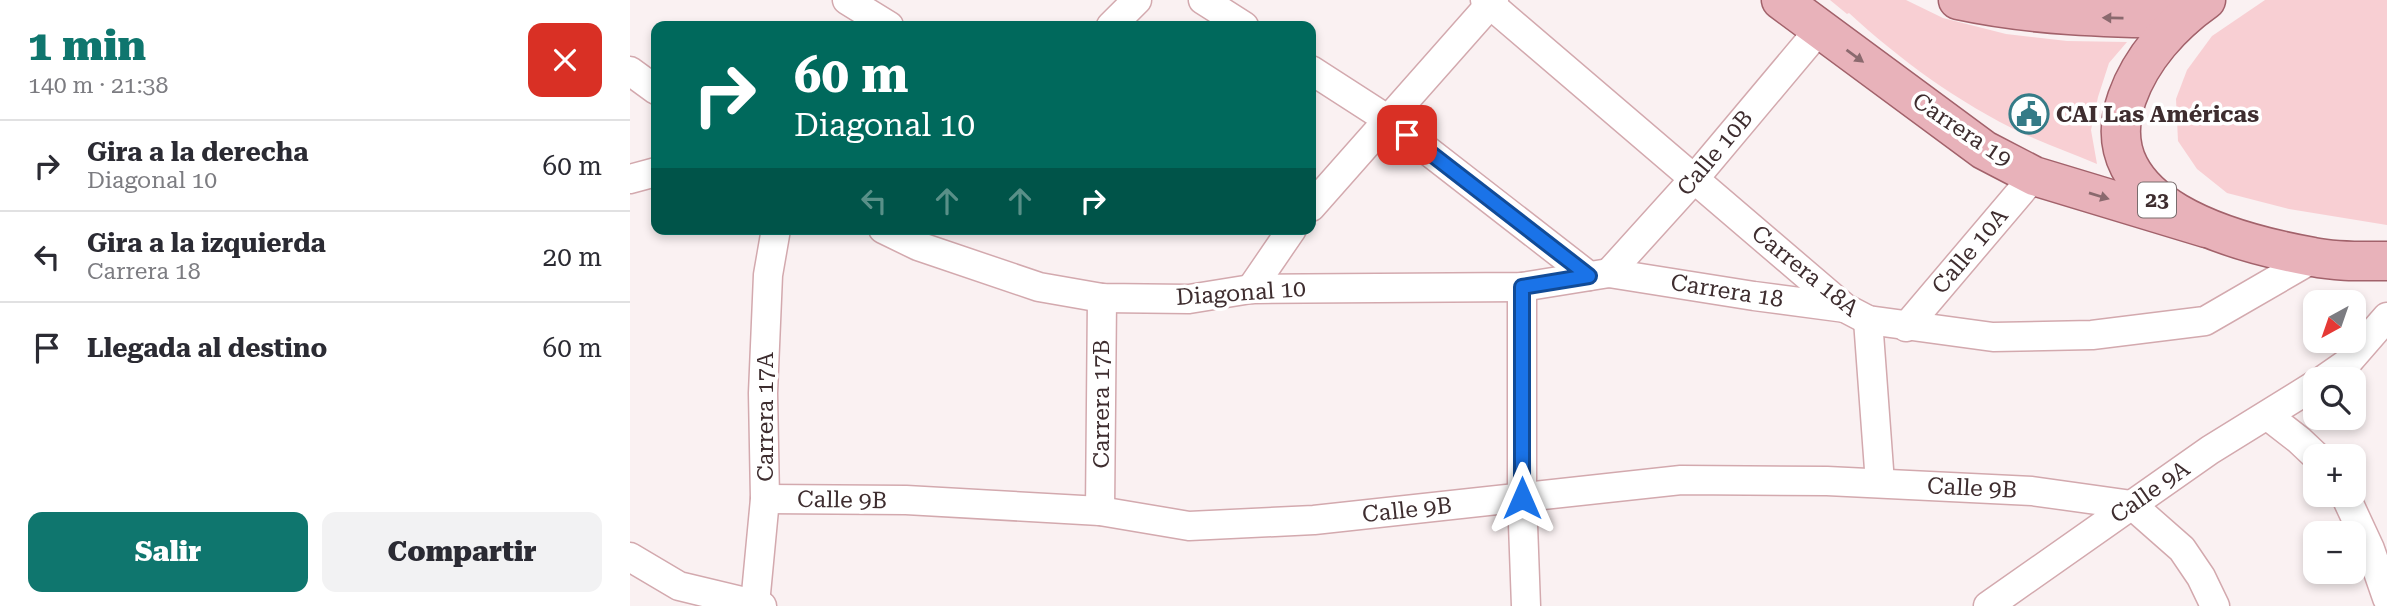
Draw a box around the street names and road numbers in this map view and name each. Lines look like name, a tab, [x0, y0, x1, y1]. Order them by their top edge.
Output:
street label: Carrera 19	[1907, 87, 2017, 173]
street label: Calle 10B	[1672, 105, 1758, 201]
road number: 23	[2138, 182, 2176, 218]
street label: Calle 10A	[1926, 203, 2014, 299]
street label: Carrera 18A	[1746, 220, 1864, 322]
street label: Carrera 18	[1669, 269, 1785, 313]
street label: Diagonal 10	[1175, 275, 1307, 311]
street label: Carrera 17B	[1088, 340, 1115, 468]
street label: Carrera 17A	[752, 352, 779, 482]
street label: Calle 9A	[2105, 455, 2195, 529]
street label: Calle 9B	[1926, 472, 2018, 504]
street label: Calle 9B	[797, 486, 887, 514]
street label: Calle 9B	[1361, 492, 1453, 528]

